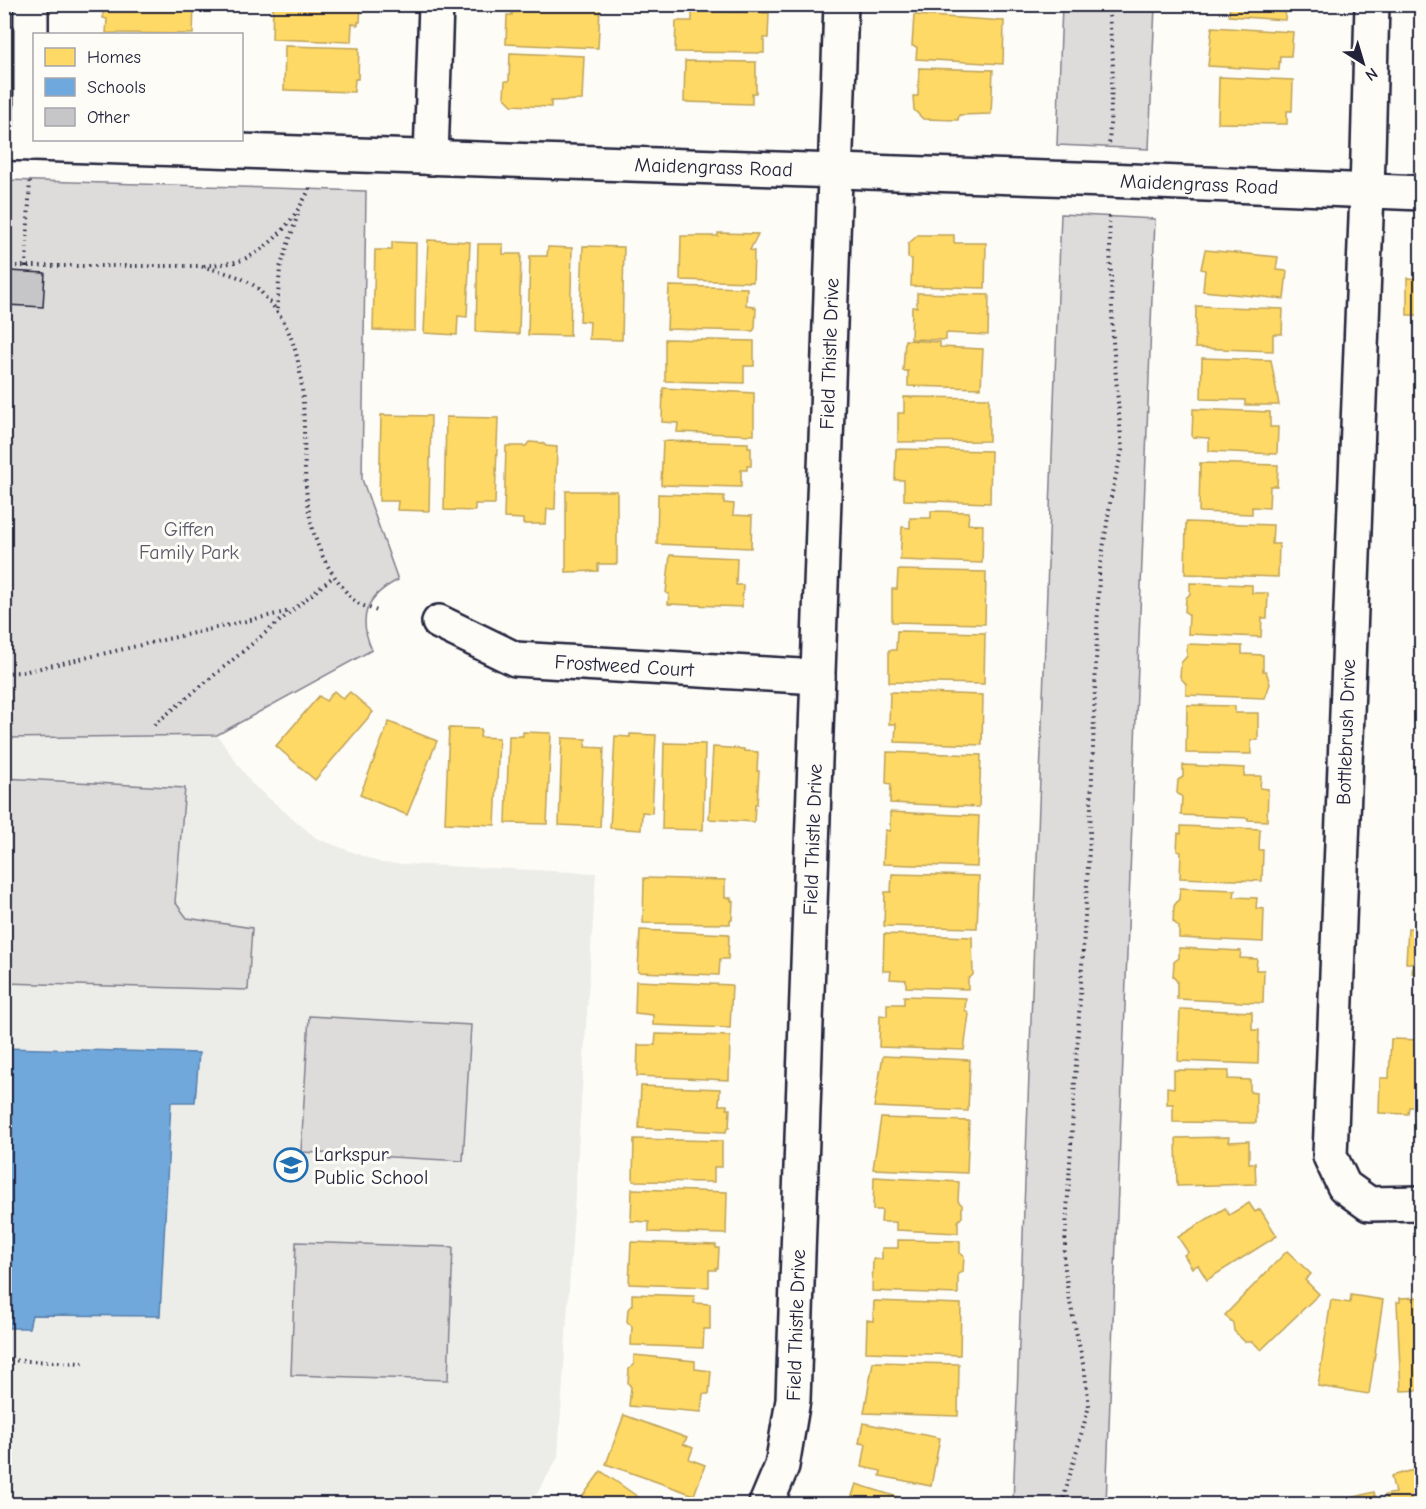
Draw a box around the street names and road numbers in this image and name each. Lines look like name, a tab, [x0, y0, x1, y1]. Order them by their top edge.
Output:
street label: Maidengrass Road	[634, 153, 793, 181]
street label: Maidengrass Road	[1120, 169, 1279, 199]
street label: Field Thistle Drive	[815, 278, 843, 430]
street label: Frostweed Court	[554, 650, 696, 681]
street label: Bottlebrush Drive	[1332, 659, 1360, 805]
street label: Field Thistle Drive	[798, 763, 826, 916]
street label: Field Thistle Drive	[781, 1249, 810, 1401]

